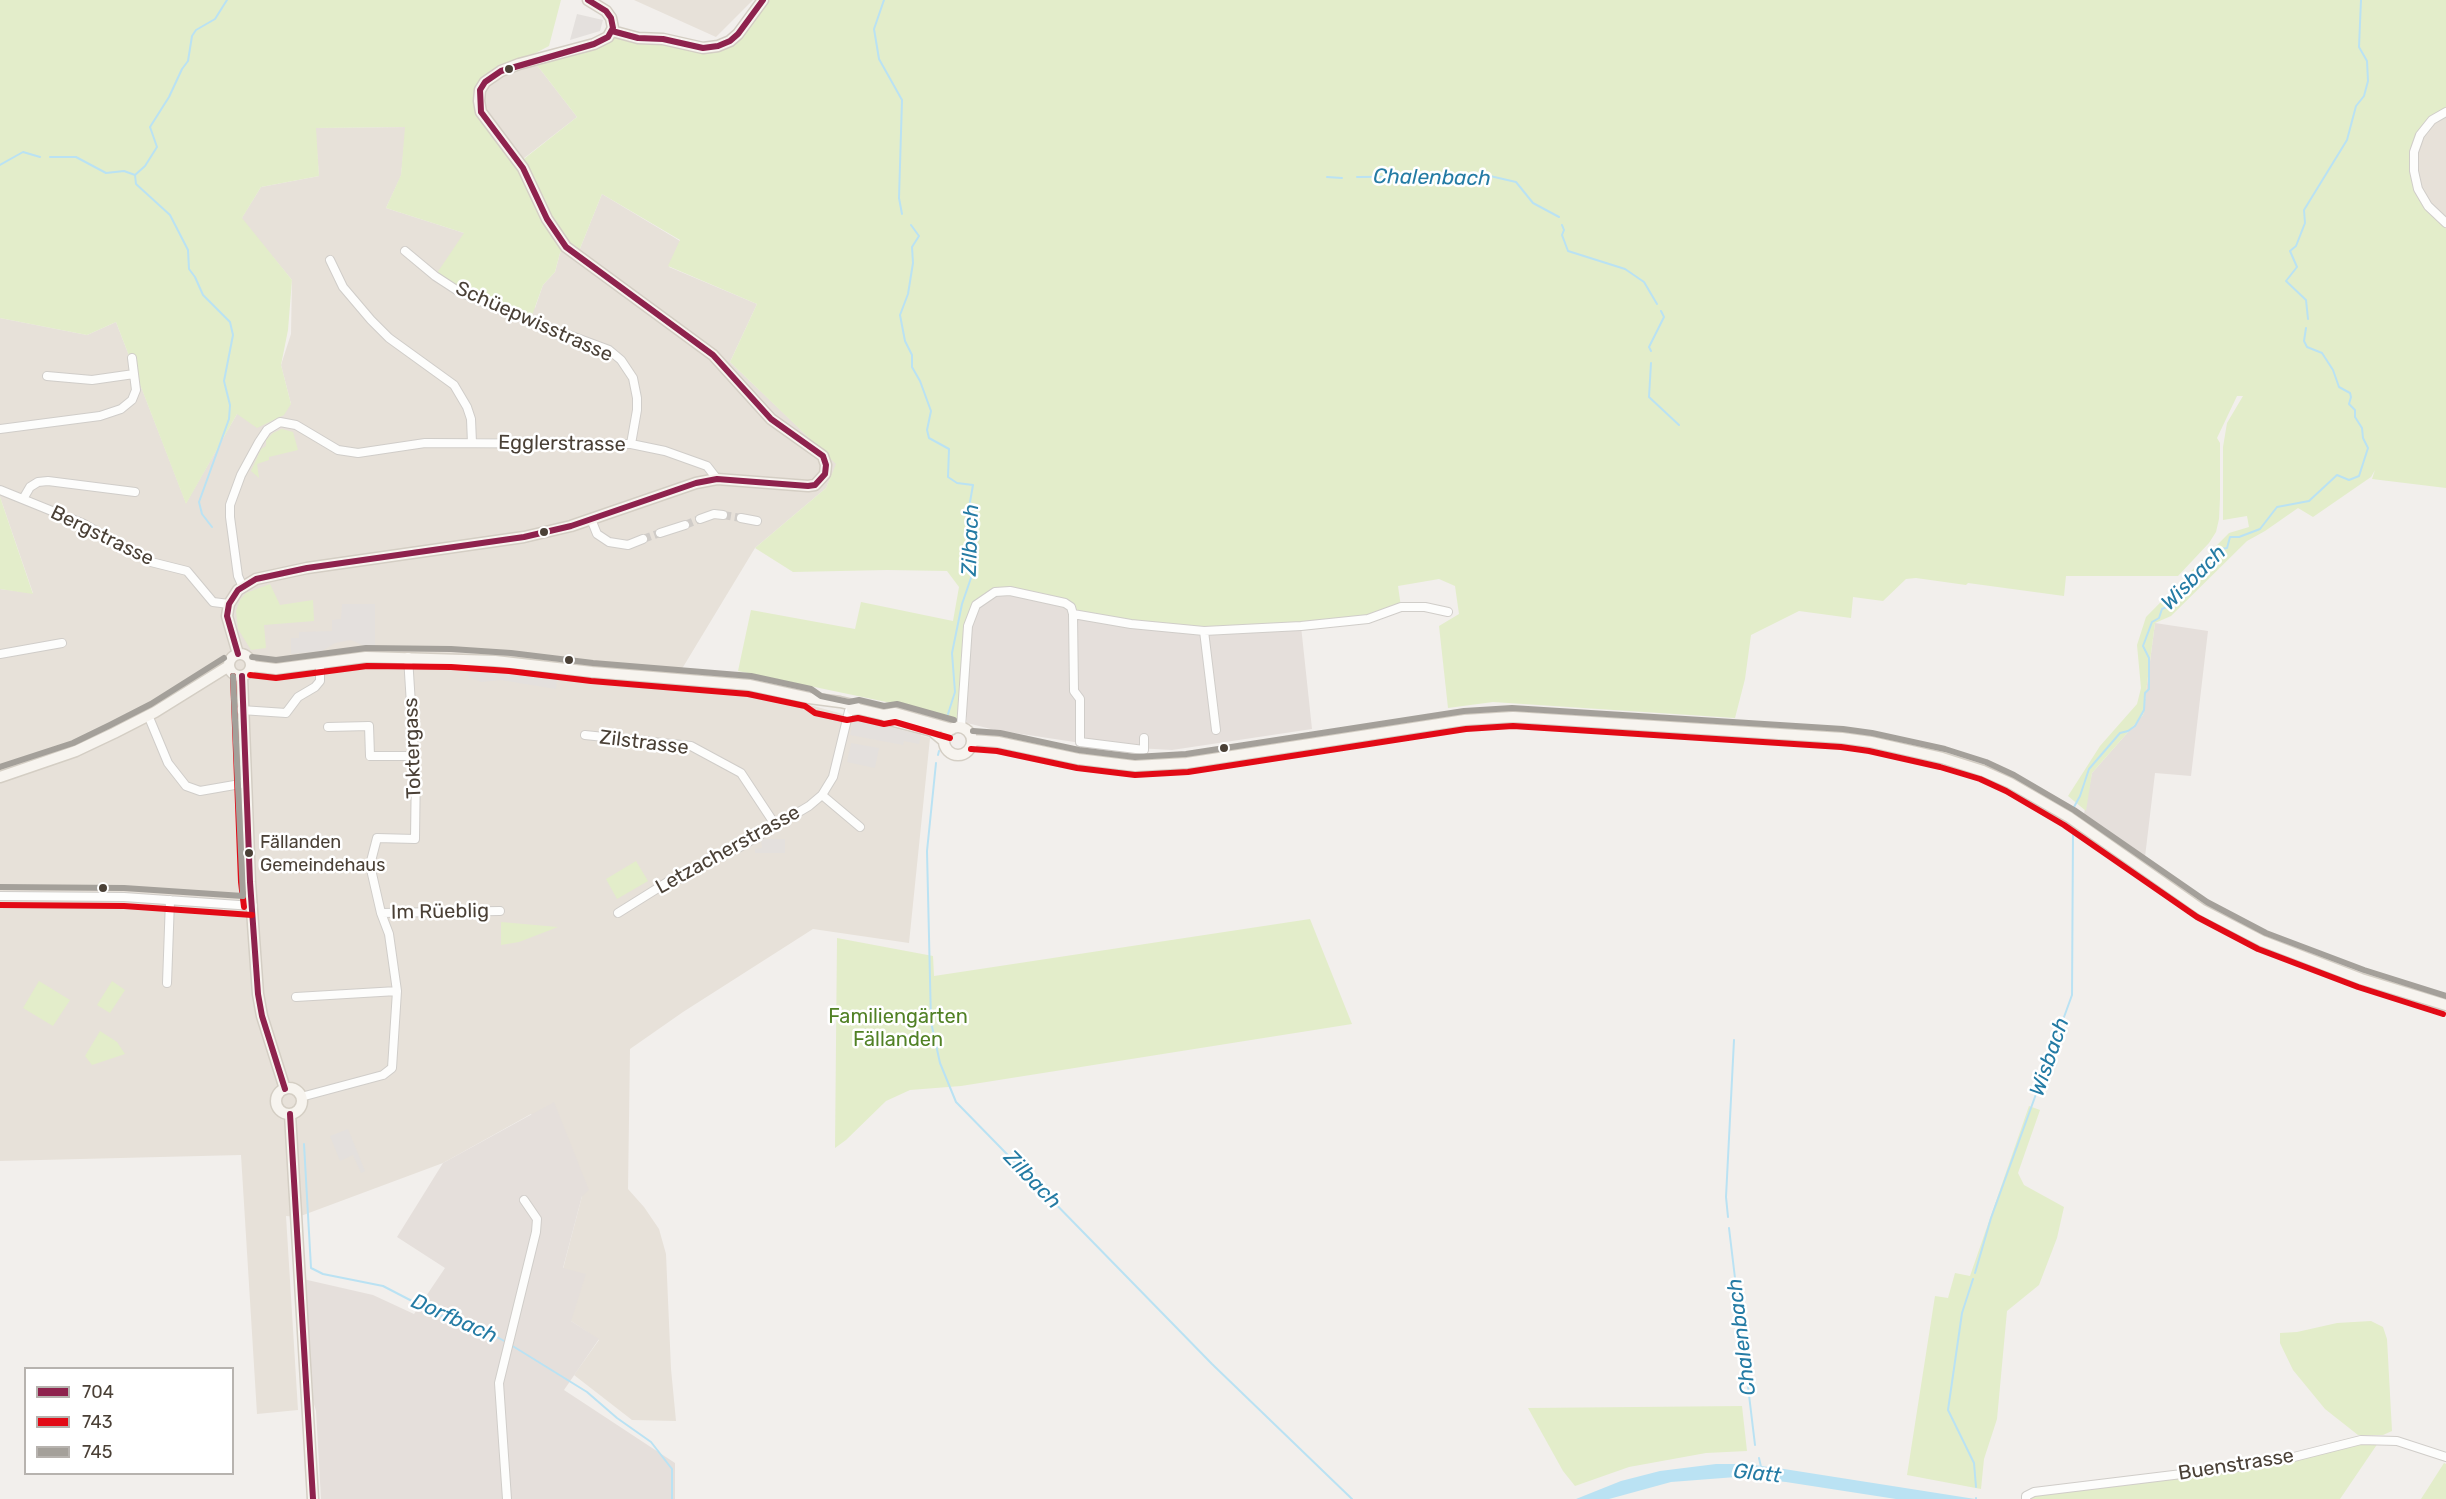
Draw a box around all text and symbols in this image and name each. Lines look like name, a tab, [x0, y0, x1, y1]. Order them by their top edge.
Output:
unlabelled marker	[503, 63, 515, 75]
water label: Chalenbach	[1373, 164, 1491, 192]
street label: Schüepwisstrasse	[452, 277, 616, 367]
street label: Egglerstrasse	[498, 431, 626, 457]
street label: Bergstrasse	[46, 501, 158, 571]
water label: Zilbach	[957, 504, 985, 576]
unlabelled marker	[538, 526, 550, 538]
water label: Wisbach	[2156, 540, 2232, 616]
unlabelled marker	[563, 654, 575, 666]
street label: Toktergass	[399, 697, 427, 799]
street label: Zilstrasse	[598, 726, 690, 760]
unlabelled marker	[1218, 742, 1230, 754]
street label: Letzacherstrasse	[652, 800, 804, 900]
place label: Fällanden Gemeindehaus	[260, 832, 385, 874]
marker: Fällanden Gemeindehaus	[243, 847, 255, 859]
unlabelled marker	[97, 882, 109, 894]
street label: Im Rüeblig	[391, 899, 489, 925]
park label: Familiengärten Fällanden	[828, 1005, 968, 1052]
water label: Wisbach	[2025, 1014, 2075, 1100]
water label: Zilbach	[998, 1145, 1066, 1215]
water label: Chalenbach	[1722, 1277, 1762, 1397]
water label: Dorfbach	[407, 1289, 501, 1349]
legend	[24, 1367, 234, 1475]
text: 704	[82, 1381, 114, 1403]
text: 743	[82, 1411, 113, 1433]
text: 745	[82, 1441, 113, 1463]
street label: Buenstrasse	[2176, 1444, 2296, 1486]
water label: Glatt	[1732, 1459, 1782, 1489]

